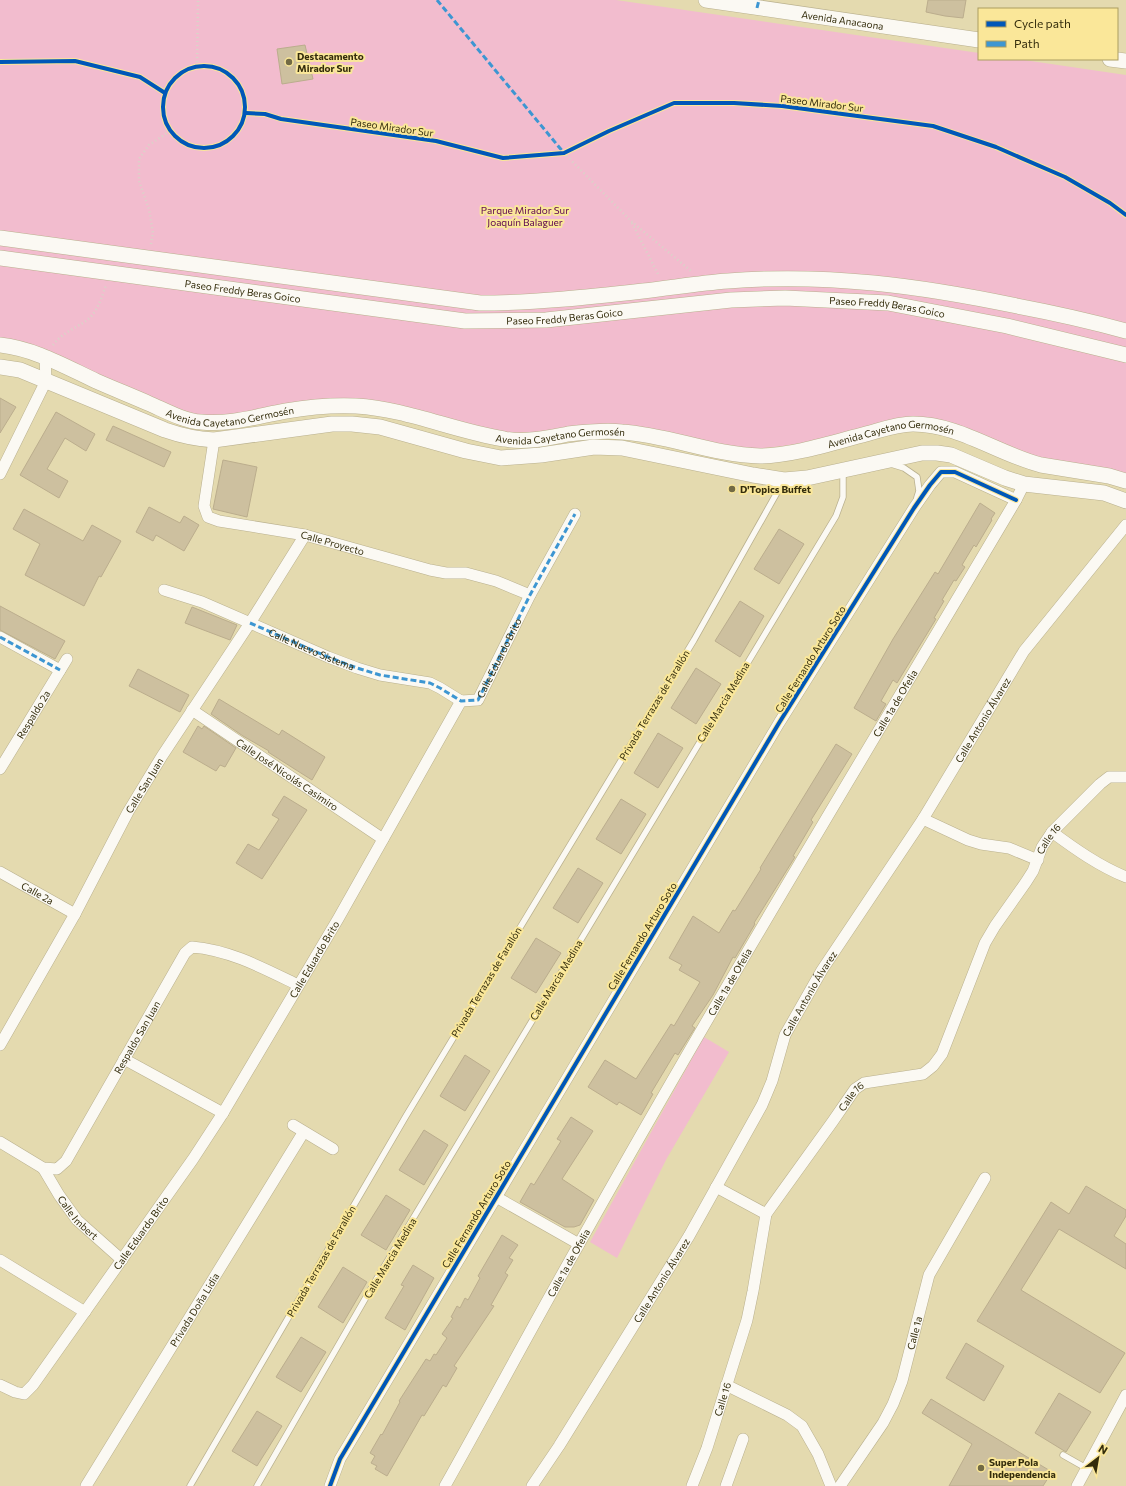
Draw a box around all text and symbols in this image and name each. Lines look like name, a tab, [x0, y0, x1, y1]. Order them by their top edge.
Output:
street label: Avenida Anacaona	[801, 8, 884, 32]
legend	[978, 8, 1118, 60]
text: Cycle path	[1014, 16, 1071, 30]
text: Path	[1014, 36, 1040, 50]
place label: Destacamento Mirador Sur	[297, 50, 364, 74]
marker: Destacamento Mirador Sur	[284, 57, 294, 67]
street label: Paseo Mirador Sur	[780, 92, 864, 114]
street label: Paseo Mirador Sur	[350, 115, 434, 139]
park label: Parque Mirador Sur Joaquín Balaguer	[481, 204, 569, 228]
street label: Paseo Freddy Beras Goico	[184, 277, 302, 305]
street label: Paseo Freddy Beras Goico	[829, 294, 946, 320]
street label: Paseo Freddy Beras Goico	[506, 306, 623, 326]
street label: Avenida Cayetano Germosén	[164, 404, 295, 429]
street label: Avenida Cayetano Germosén	[826, 418, 956, 450]
street label: Avenida Cayetano Germosén	[495, 425, 625, 447]
place label: D'Topics Buffet	[740, 483, 811, 495]
marker: D'Topics Buffet	[727, 484, 737, 494]
street label: Calle Proyecto	[300, 528, 366, 557]
street label: Calle Fernando Arturo Soto	[772, 603, 848, 715]
street label: Calle Eduardo Brito	[474, 616, 524, 700]
street label: Calle Nuevo Sistema	[267, 626, 356, 672]
street label: Privada Terrazas de Farallón	[616, 648, 692, 762]
street label: Calle Marcia Medina	[694, 660, 752, 744]
street label: Calle 1a de Ofelia	[870, 667, 920, 739]
street label: Calle Antonio Álvarez	[952, 675, 1013, 765]
street label: Respaldo 2a	[14, 688, 53, 741]
street label: Calle José Nicolás Casimiro	[234, 736, 341, 813]
street label: Calle San Juan	[123, 756, 166, 815]
street label: Calle 16	[1034, 821, 1063, 856]
street label: Calle 2a	[19, 879, 56, 907]
street label: Calle Fernando Arturo Soto	[605, 880, 679, 992]
street label: Calle Eduardo Brito	[287, 919, 342, 1000]
street label: Privada Terrazas de Farallón	[448, 925, 524, 1039]
street label: Calle Marcia Medina	[527, 938, 585, 1022]
street label: Calle 1a de Ofelia	[705, 946, 754, 1018]
street label: Calle Antonio Álvarez	[780, 949, 839, 1038]
street label: Respaldo San Juan	[111, 999, 162, 1076]
street label: Calle 16	[836, 1079, 866, 1113]
street label: Calle Fernando Arturo Soto	[439, 1158, 513, 1270]
street label: Calle Imbert	[55, 1193, 101, 1242]
street label: Calle Eduardo Brito	[111, 1194, 171, 1272]
street label: Privada Terrazas de Farallón	[284, 1203, 358, 1319]
street label: Calle Marcia Medina	[361, 1216, 419, 1300]
street label: Calle 1a de Ofelia	[545, 1227, 592, 1299]
street label: Calle Antonio Álvarez	[631, 1236, 692, 1325]
street label: Privada Doña Lidia	[167, 1271, 222, 1349]
street label: Calle 1a	[904, 1315, 924, 1351]
street label: Calle 16	[711, 1381, 733, 1418]
north arrow	[1078, 1438, 1118, 1478]
text: N	[1097, 1441, 1110, 1457]
place label: Super Pola Independencia	[989, 1456, 1056, 1480]
marker: Super Pola Independencia	[976, 1463, 986, 1473]

